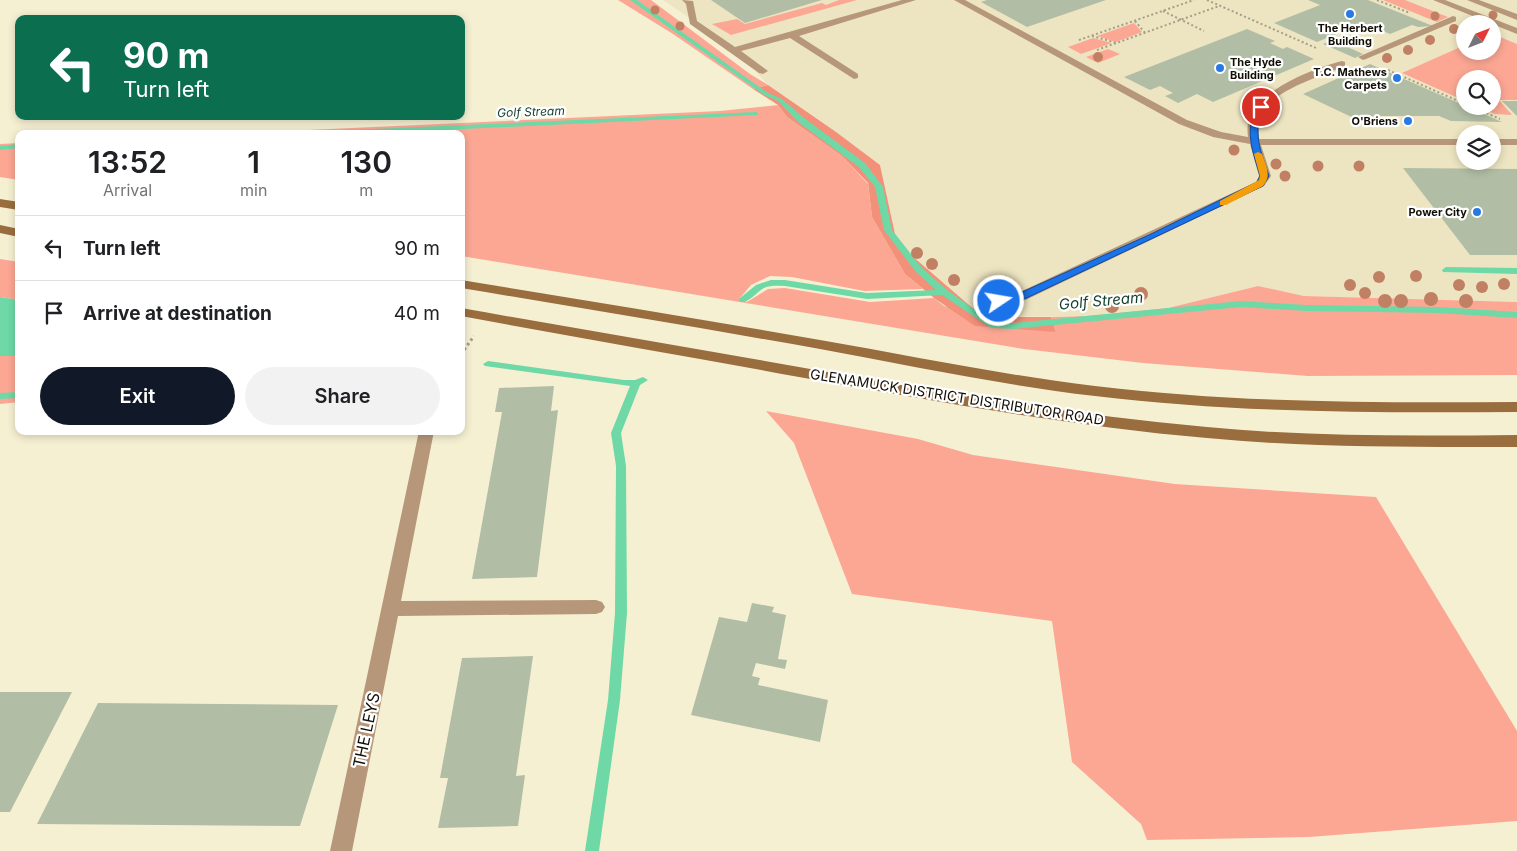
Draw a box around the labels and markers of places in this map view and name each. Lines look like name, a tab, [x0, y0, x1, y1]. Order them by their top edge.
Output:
marker: The Herbert Building	[1344, 8, 1356, 20]
place label: The Herbert Building	[1318, 21, 1382, 48]
place label: The Hyde Building	[1230, 55, 1282, 82]
marker: The Hyde Building	[1214, 62, 1226, 74]
place label: T.C. Mathews Carpets	[1313, 65, 1387, 92]
marker: T.C. Mathews Carpets	[1391, 72, 1403, 84]
pin	[1240, 86, 1282, 128]
place label: O'Briens	[1351, 114, 1398, 128]
marker: O'Briens	[1402, 115, 1414, 127]
place label: Power City	[1409, 205, 1467, 219]
marker: Power City	[1471, 206, 1483, 218]

